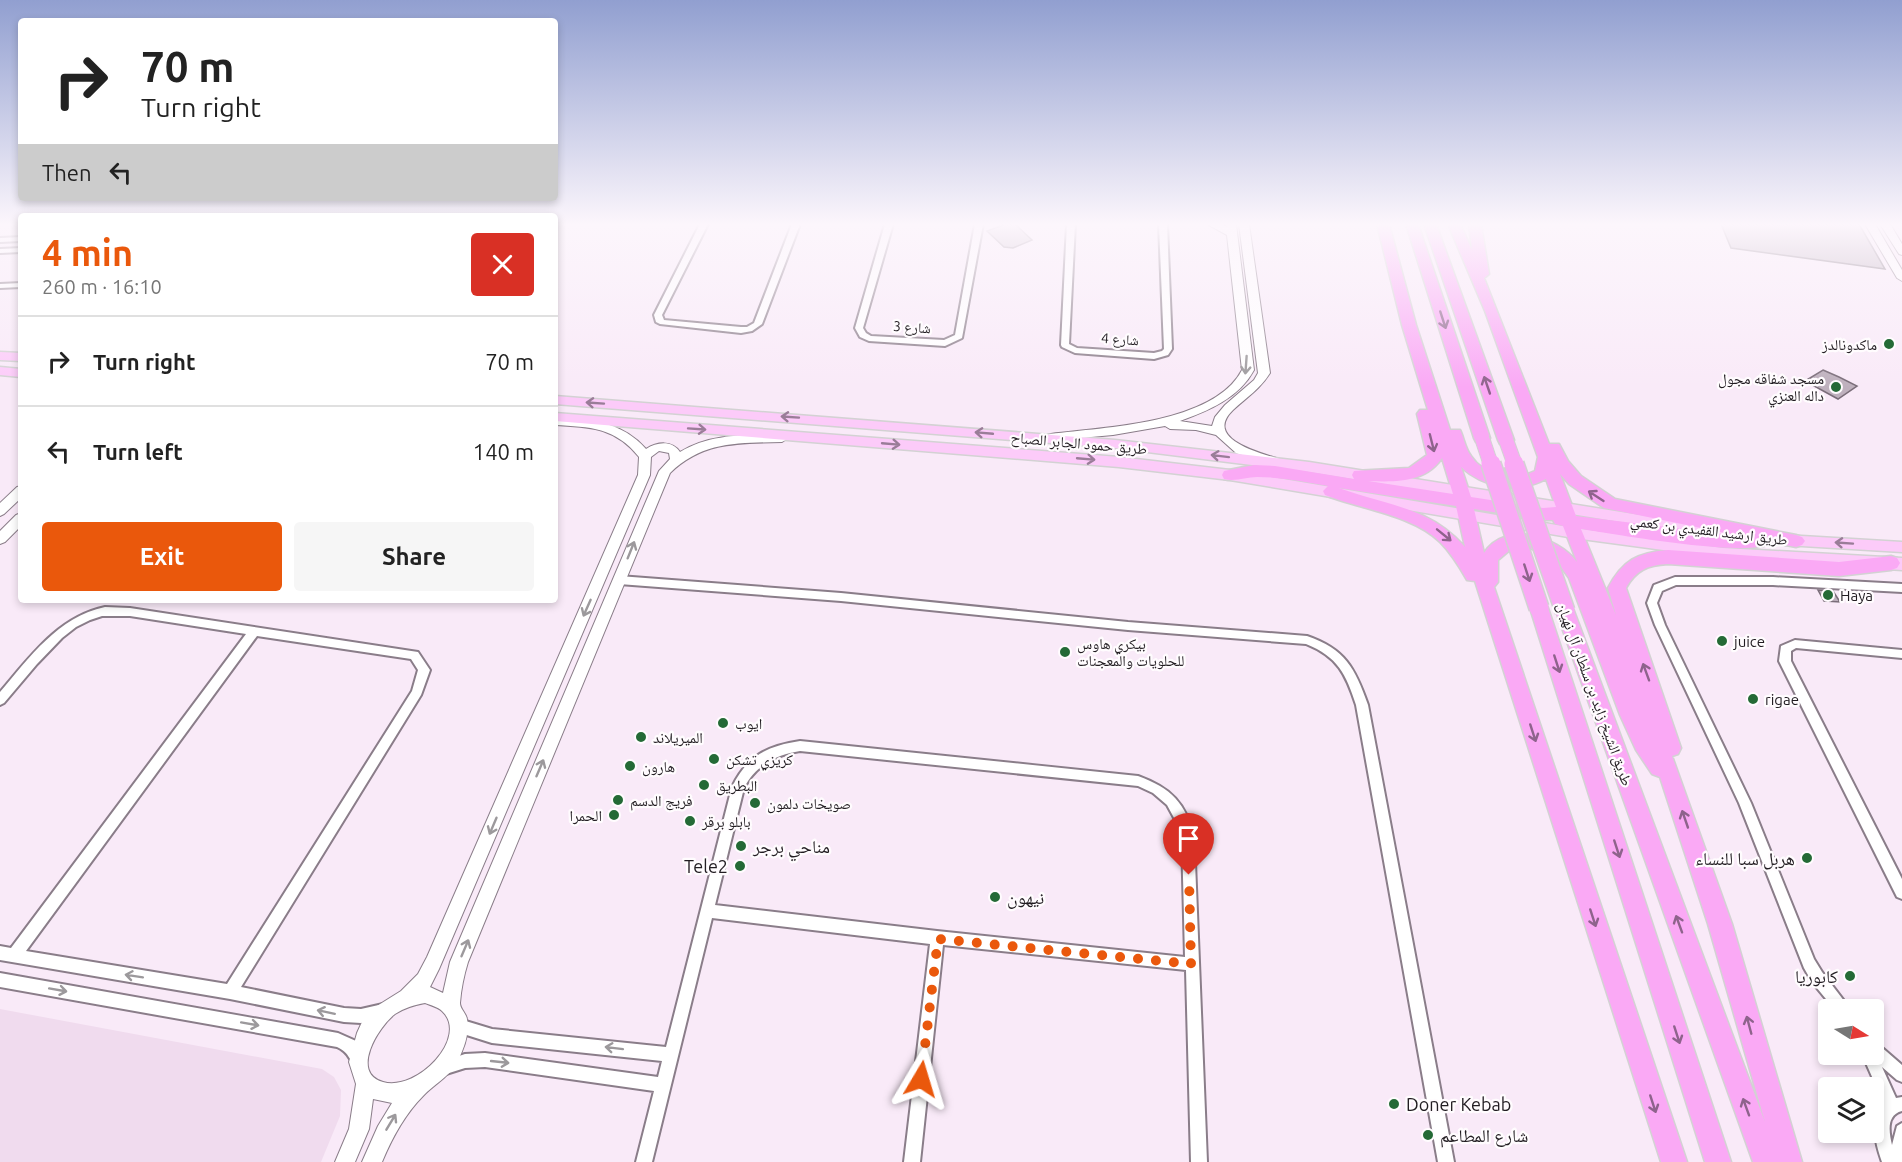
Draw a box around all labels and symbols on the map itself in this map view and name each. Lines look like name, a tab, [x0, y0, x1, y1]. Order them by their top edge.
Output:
one-way arrow	[1439, 310, 1450, 329]
street label: شارع 3	[892, 318, 931, 338]
street label: شارع 4	[1100, 330, 1139, 350]
place label: ماكدونالدز	[1821, 336, 1877, 354]
marker: ماكدونالدز	[1882, 337, 1896, 351]
one-way arrow	[1241, 355, 1252, 375]
place label: مسجد شفاقه مجول داله العنزي	[1718, 370, 1824, 407]
one-way arrow	[1480, 376, 1491, 395]
marker: مسجد شفاقه مجول داله العنزي	[1829, 380, 1843, 394]
one-way arrow	[586, 397, 606, 408]
one-way arrow	[780, 412, 800, 423]
one-way arrow	[687, 424, 706, 435]
one-way arrow	[975, 427, 995, 438]
street label: طريق حمود الجابر الصباح	[1010, 429, 1148, 459]
one-way arrow	[1426, 433, 1438, 452]
one-way arrow	[881, 439, 901, 450]
one-way arrow	[1211, 450, 1230, 461]
one-way arrow	[1075, 454, 1095, 465]
one-way arrow	[1588, 490, 1605, 502]
street label: طريق ارشيد القفيدي بن كعمي	[1629, 512, 1789, 552]
one-way arrow	[1436, 528, 1452, 541]
one-way arrow	[1834, 537, 1854, 548]
one-way arrow	[626, 541, 637, 559]
one-way arrow	[1523, 563, 1534, 582]
place label: Haya	[1840, 587, 1873, 604]
marker: Haya	[1821, 588, 1835, 602]
one-way arrow	[580, 599, 591, 617]
street label: طريق الشيخ زايد بن سلطان آل نهيان	[1552, 600, 1636, 789]
place label: juice	[1733, 633, 1765, 650]
marker: juice	[1715, 634, 1729, 648]
place label: بيكري هاوس للحلويات والمعجنات	[1077, 635, 1184, 670]
marker: بيكري هاوس للحلويات والمعجنات	[1058, 645, 1072, 659]
one-way arrow	[1552, 654, 1563, 673]
one-way arrow	[1640, 663, 1651, 682]
place label: rigae	[1765, 691, 1799, 708]
marker: rigae	[1746, 692, 1760, 706]
place label: ايوب	[735, 715, 762, 733]
marker: ايوب	[716, 716, 730, 730]
one-way arrow	[1528, 723, 1539, 742]
place label: الميريلاند	[653, 729, 703, 747]
marker: الميريلاند	[634, 730, 648, 744]
place label: كريزي تشكن	[726, 751, 793, 771]
marker: كريزي تشكن	[707, 752, 721, 766]
place label: هارون	[642, 758, 675, 777]
marker: هارون	[623, 759, 637, 773]
one-way arrow	[535, 760, 546, 778]
place label: البطريق	[716, 777, 757, 796]
marker: البطريق	[697, 778, 711, 792]
place label: فريج الدسم	[630, 792, 693, 811]
marker: فريج الدسم	[611, 793, 625, 807]
place label: صويخات دلمون	[767, 795, 851, 814]
marker: صويخات دلمون	[748, 796, 762, 810]
place label: الحمرا	[569, 807, 602, 825]
marker: الحمرا	[607, 808, 621, 822]
one-way arrow	[1679, 810, 1690, 829]
place label: بابلو برقر	[701, 813, 751, 831]
pin	[1163, 813, 1214, 875]
marker: بابلو برقر	[683, 814, 697, 828]
one-way arrow	[487, 816, 498, 834]
place label: مناحي برجر	[752, 836, 830, 862]
marker: مناحي برجر	[734, 839, 748, 853]
one-way arrow	[1612, 839, 1623, 858]
place label: هربل سبا للنساء	[1695, 848, 1795, 870]
marker: هربل سبا للنساء	[1800, 851, 1814, 865]
place label: Tele2	[684, 856, 728, 876]
marker: Tele2	[733, 859, 747, 873]
place label: نيهون	[1007, 887, 1044, 909]
marker: نيهون	[988, 890, 1002, 904]
one-way arrow	[1588, 908, 1599, 927]
one-way arrow	[1673, 915, 1684, 934]
one-way arrow	[459, 940, 471, 958]
place label: كابوريا	[1795, 966, 1839, 988]
marker: كابوريا	[1843, 969, 1857, 983]
one-way arrow	[125, 971, 144, 982]
one-way arrow	[47, 985, 67, 996]
north arrow	[1818, 999, 1884, 1065]
one-way arrow	[317, 1006, 336, 1017]
one-way arrow	[1743, 1016, 1754, 1035]
one-way arrow	[239, 1019, 259, 1030]
one-way arrow	[1672, 1025, 1683, 1044]
one-way arrow	[605, 1042, 624, 1053]
position arrow	[889, 1047, 953, 1111]
one-way arrow	[489, 1057, 509, 1068]
place label: Doner Kebab	[1406, 1094, 1511, 1114]
one-way arrow	[1649, 1094, 1660, 1113]
marker: Doner Kebab	[1387, 1097, 1401, 1111]
one-way arrow	[1739, 1098, 1750, 1117]
one-way arrow	[385, 1114, 397, 1131]
place label: شارع المطاعم	[1440, 1125, 1528, 1148]
marker: شارع المطاعم	[1421, 1128, 1435, 1142]

